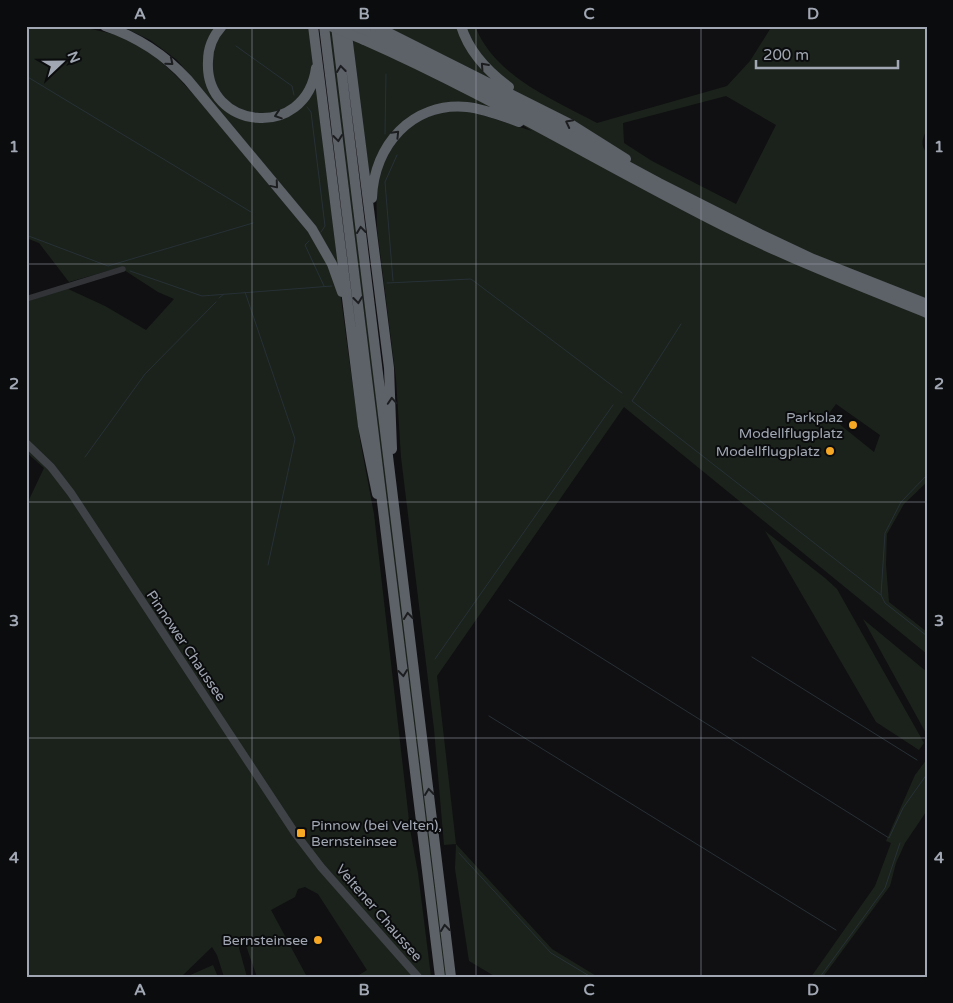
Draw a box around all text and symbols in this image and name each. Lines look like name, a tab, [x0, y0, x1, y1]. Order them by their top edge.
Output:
text: A	[134, 4, 146, 24]
text: B	[358, 4, 370, 24]
text: C	[583, 4, 595, 24]
text: D	[807, 4, 819, 24]
north arrow	[38, 38, 88, 88]
scale bar	[756, 38, 898, 70]
text: 200 m	[763, 46, 809, 64]
text: N	[64, 49, 84, 66]
one-way arrow	[164, 56, 173, 65]
one-way arrow	[481, 62, 490, 71]
one-way arrow	[336, 64, 347, 72]
one-way arrow	[274, 110, 283, 120]
one-way arrow	[566, 119, 575, 129]
one-way arrow	[390, 130, 399, 139]
one-way arrow	[332, 135, 343, 143]
text: 1	[9, 137, 19, 157]
text: 1	[934, 137, 944, 157]
one-way arrow	[270, 179, 278, 188]
one-way arrow	[356, 226, 367, 234]
one-way arrow	[352, 296, 363, 304]
text: 2	[9, 374, 19, 394]
text: 2	[934, 374, 944, 394]
one-way arrow	[386, 397, 397, 405]
place label: Parkplaz Modellflugplatz	[739, 409, 843, 442]
marker: Parkplaz Modellflugplatz	[847, 419, 859, 431]
place label: Modellflugplatz	[716, 443, 820, 460]
marker: Modellflugplatz	[824, 445, 836, 457]
street label: Pinnower Chaussee	[143, 587, 229, 705]
text: 3	[9, 611, 19, 631]
text: 3	[934, 611, 944, 631]
one-way arrow	[403, 612, 414, 620]
one-way arrow	[397, 669, 408, 677]
one-way arrow	[424, 788, 435, 796]
place label: Pinnow (bei Velten), Bernsteinsee	[311, 817, 442, 850]
marker: Pinnow (bei Velten), Bernsteinsee	[295, 827, 307, 839]
text: 4	[9, 848, 19, 868]
text: 4	[934, 848, 944, 868]
street label: Veltener Chaussee	[332, 861, 426, 965]
one-way arrow	[440, 924, 451, 932]
place label: Bernsteinsee	[222, 932, 308, 949]
marker: Bernsteinsee	[312, 934, 324, 946]
text: A	[134, 980, 146, 1000]
text: B	[358, 980, 370, 1000]
text: C	[583, 980, 595, 1000]
text: D	[807, 980, 819, 1000]

